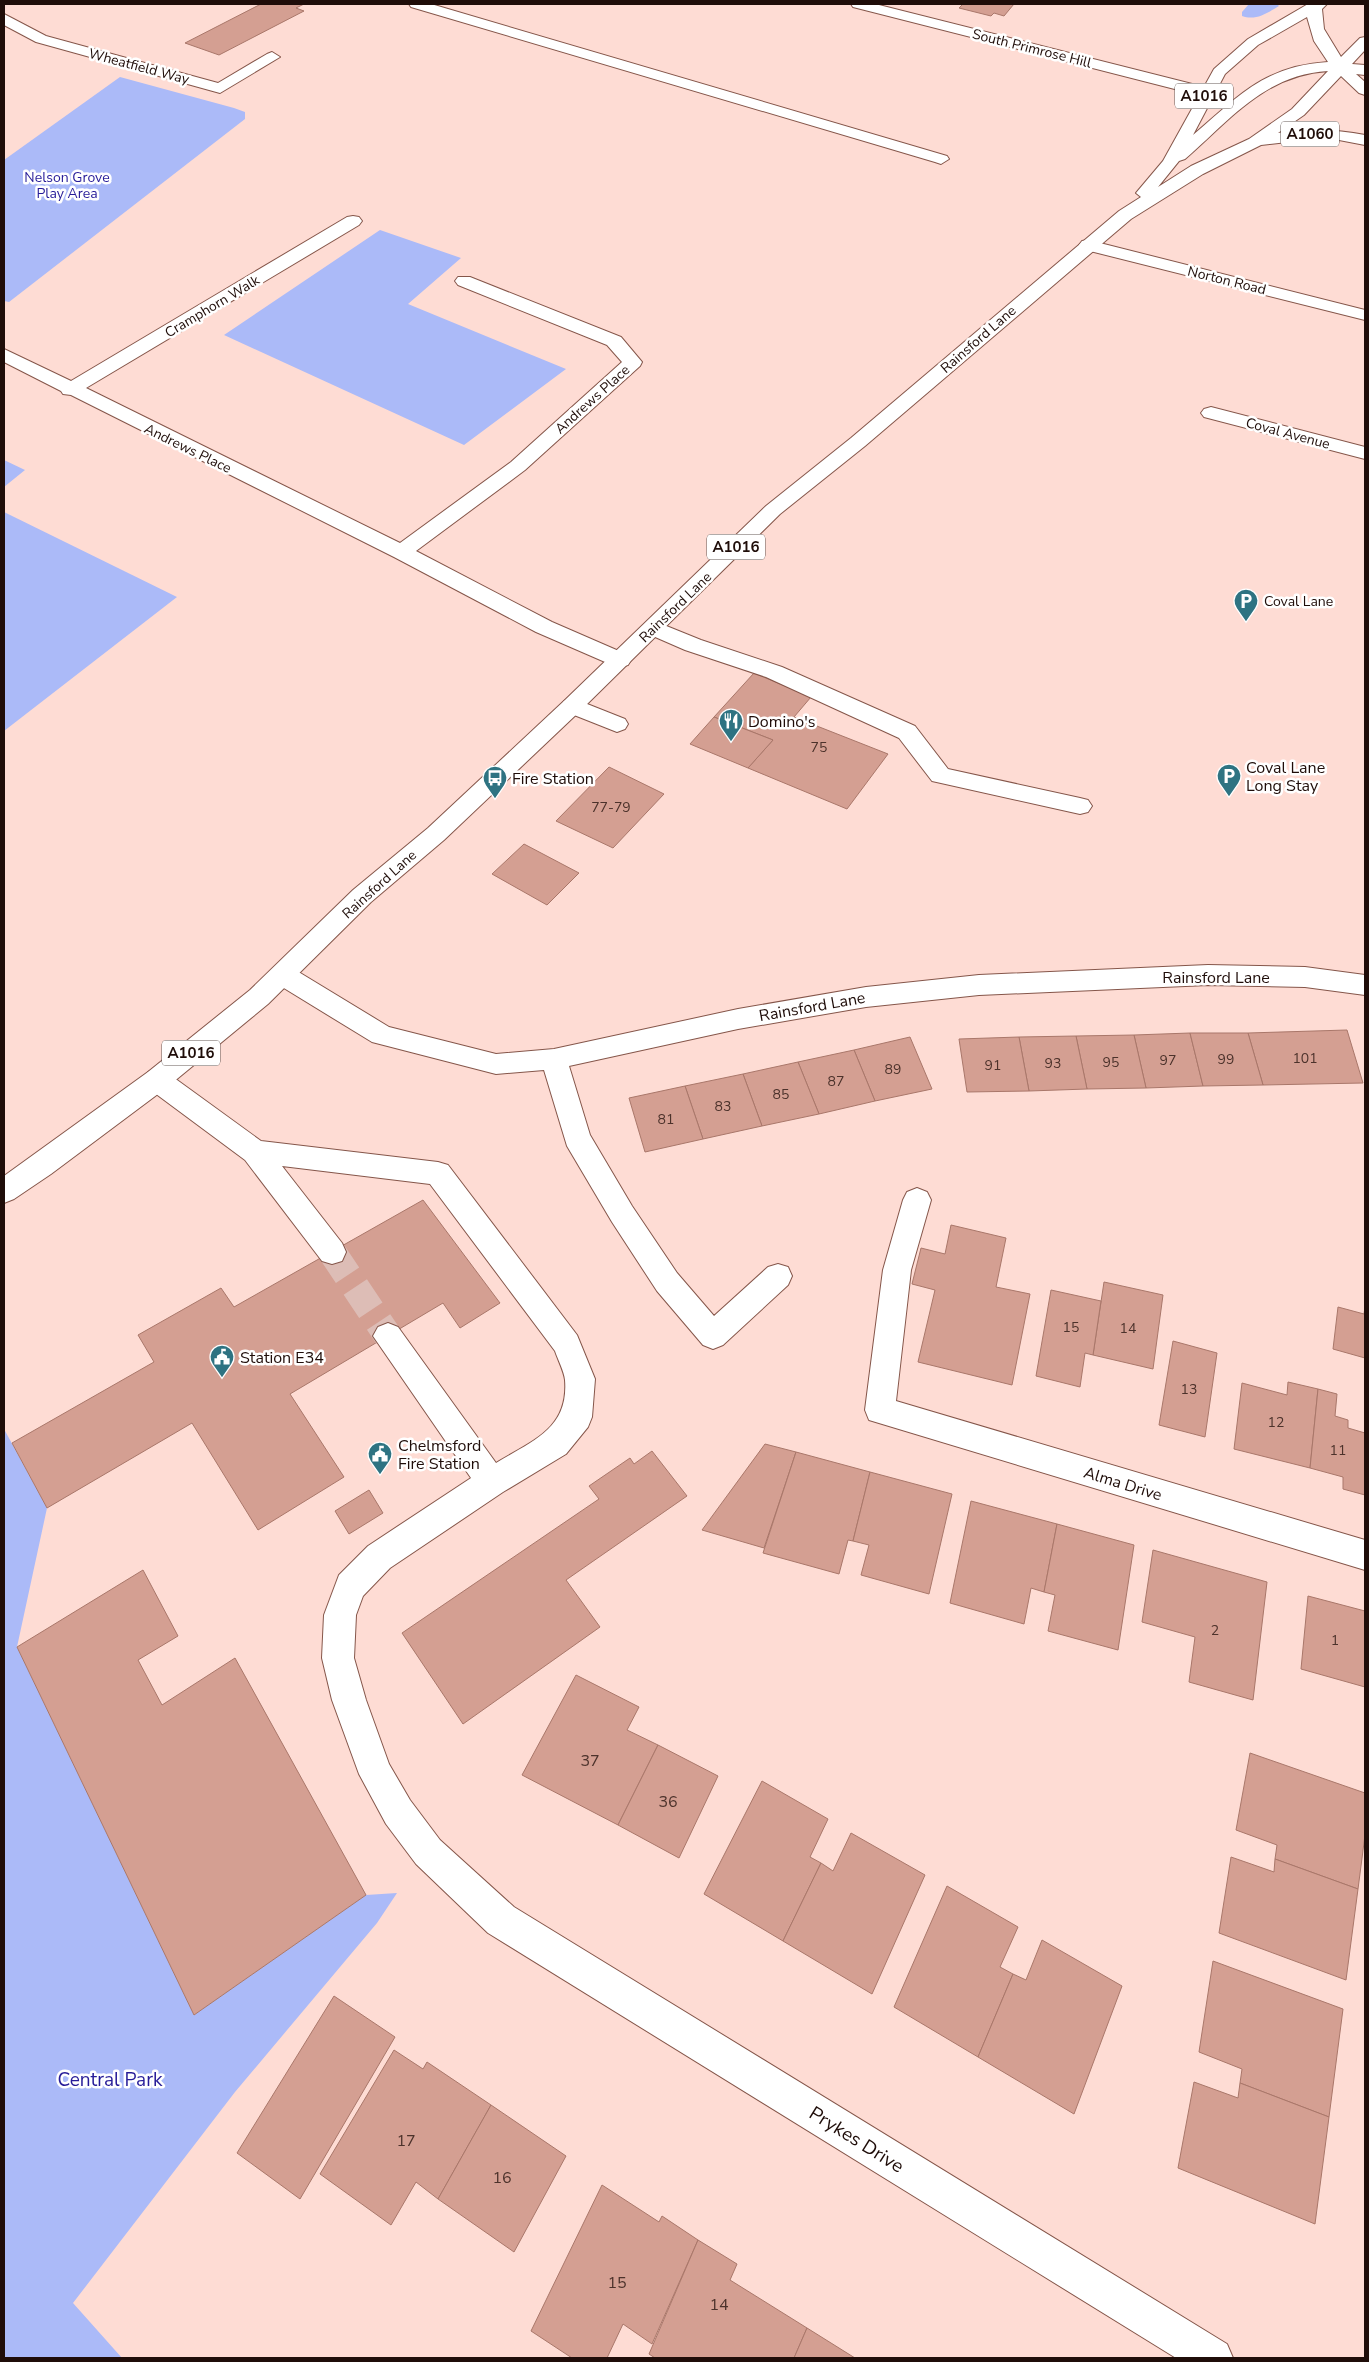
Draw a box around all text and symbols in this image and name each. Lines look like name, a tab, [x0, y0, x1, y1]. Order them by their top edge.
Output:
street label: South Primrose Hill	[970, 24, 1094, 73]
street label: Wheatfield Way	[86, 44, 192, 89]
road number: A1016	[1175, 84, 1233, 108]
road number: A1060	[1281, 122, 1339, 146]
park label: Nelson Grove Play Area	[24, 168, 110, 203]
street label: Norton Road	[1186, 262, 1268, 299]
street label: Cramphorn Walk	[161, 270, 264, 342]
street label: Rainsford Lane	[937, 301, 1020, 377]
street label: Andrews Place	[551, 361, 634, 438]
street label: Coval Avenue	[1244, 413, 1332, 454]
street label: Andrews Place	[141, 419, 235, 478]
road number: A1016	[707, 534, 765, 560]
street label: Rainsford Lane	[635, 568, 716, 647]
parking icon: Coval Lane	[1233, 588, 1259, 622]
place label: Coval Lane	[1264, 592, 1333, 611]
restaurant icon: Domino's	[718, 708, 744, 742]
place label: Domino's	[748, 711, 815, 733]
house number: 75	[811, 738, 827, 757]
place label: Coval Lane Long Stay	[1246, 757, 1325, 797]
parking icon: Coval Lane Long Stay	[1216, 763, 1242, 797]
bus stop icon: Fire Station	[482, 765, 508, 799]
place label: Fire Station	[512, 768, 594, 790]
house number: 77-79	[591, 798, 631, 817]
street label: Rainsford Lane	[338, 846, 421, 923]
street label: Rainsford Lane	[1162, 967, 1270, 989]
street label: Rainsford Lane	[757, 987, 867, 1027]
road number: A1016	[162, 1040, 220, 1066]
house number: 101	[1292, 1049, 1318, 1068]
house number: 99	[1218, 1050, 1234, 1069]
house number: 97	[1160, 1051, 1176, 1070]
house number: 95	[1103, 1053, 1119, 1072]
house number: 93	[1045, 1054, 1061, 1073]
house number: 91	[985, 1056, 1001, 1075]
house number: 89	[885, 1060, 901, 1079]
house number: 87	[828, 1072, 844, 1091]
house number: 85	[773, 1085, 789, 1104]
house number: 83	[715, 1097, 731, 1116]
house number: 81	[658, 1110, 674, 1129]
house number: 15	[1063, 1318, 1079, 1337]
house number: 14	[1120, 1319, 1136, 1338]
public building icon: Station E34	[209, 1344, 235, 1378]
place label: Station E34	[240, 1347, 324, 1369]
house number: 13	[1181, 1380, 1197, 1399]
house number: 12	[1268, 1413, 1284, 1432]
place label: Chelmsford Fire Station	[398, 1435, 481, 1475]
public building icon: Chelmsford Fire Station	[367, 1441, 393, 1475]
house number: 11	[1330, 1441, 1346, 1460]
street label: Alma Drive	[1081, 1462, 1164, 1506]
house number: 2	[1211, 1621, 1219, 1640]
house number: 1	[1331, 1631, 1339, 1650]
house number: 37	[580, 1750, 600, 1772]
house number: 36	[658, 1791, 678, 1813]
park label: Central Park	[58, 2067, 163, 2093]
street label: Prykes Drive	[804, 2100, 909, 2179]
house number: 17	[396, 2130, 416, 2152]
house number: 16	[492, 2167, 512, 2189]
house number: 15	[607, 2272, 627, 2294]
house number: 14	[709, 2294, 729, 2316]

